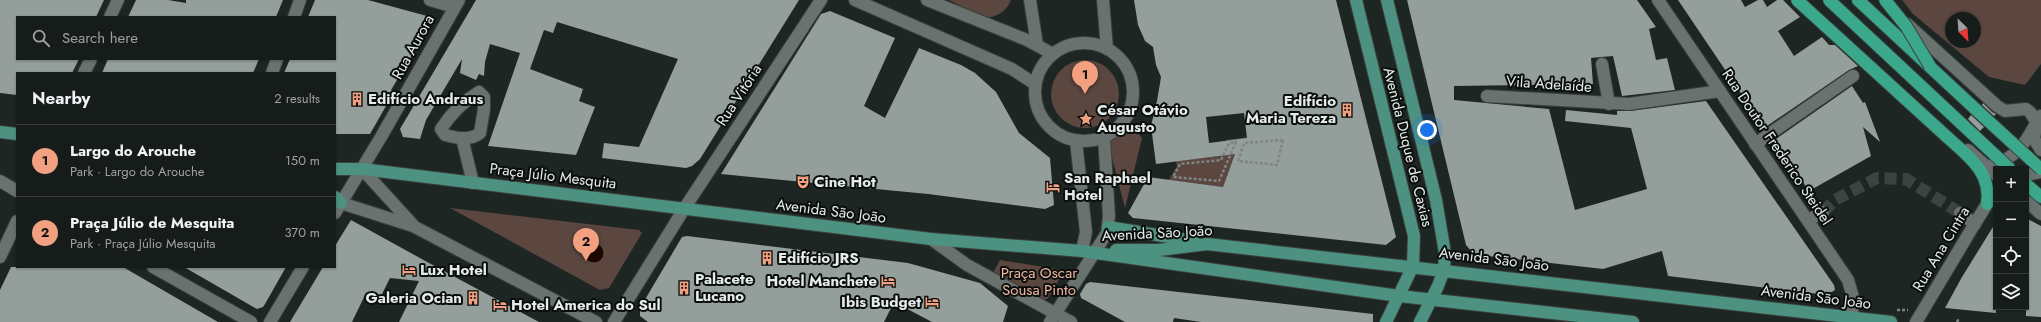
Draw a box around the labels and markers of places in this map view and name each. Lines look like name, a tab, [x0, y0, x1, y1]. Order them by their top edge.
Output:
pin: 1	[1072, 61, 1098, 94]
place label: Edifício Andraus	[368, 88, 483, 110]
place label: Edifício Maria Tereza	[1246, 90, 1336, 129]
building icon: Edifício Andraus	[349, 91, 365, 107]
place label: César Otávio Augusto	[1096, 99, 1188, 138]
building icon: Edifício Maria Tereza	[1339, 102, 1355, 118]
place icon: César Otávio Augusto	[1078, 111, 1094, 127]
place label: San Raphael Hotel	[1064, 167, 1151, 206]
place label: Cine Hot	[814, 171, 876, 193]
theatre icon: Cine Hot	[795, 174, 811, 190]
hotel icon: San Raphael Hotel	[1045, 179, 1061, 195]
pin: 2	[573, 228, 599, 261]
place label: Edifício JRS	[778, 247, 859, 269]
building icon: Edifício JRS	[759, 250, 775, 266]
place label: Lux Hotel	[420, 259, 487, 281]
hotel icon: Lux Hotel	[401, 262, 417, 278]
place label: Palacete Lucano	[695, 268, 754, 307]
place label: Hotel Manchete	[766, 270, 877, 292]
hotel icon: Hotel Manchete	[880, 273, 896, 289]
building icon: Palacete Lucano	[676, 280, 692, 296]
place label: Galeria Ocian	[366, 287, 462, 309]
building icon: Galeria Ocian	[465, 290, 481, 306]
place label: Ibis Budget	[841, 291, 921, 313]
place label: Hotel America do Sul	[511, 294, 660, 316]
hotel icon: Ibis Budget	[924, 294, 940, 310]
hotel icon: Hotel America do Sul	[492, 297, 508, 313]

